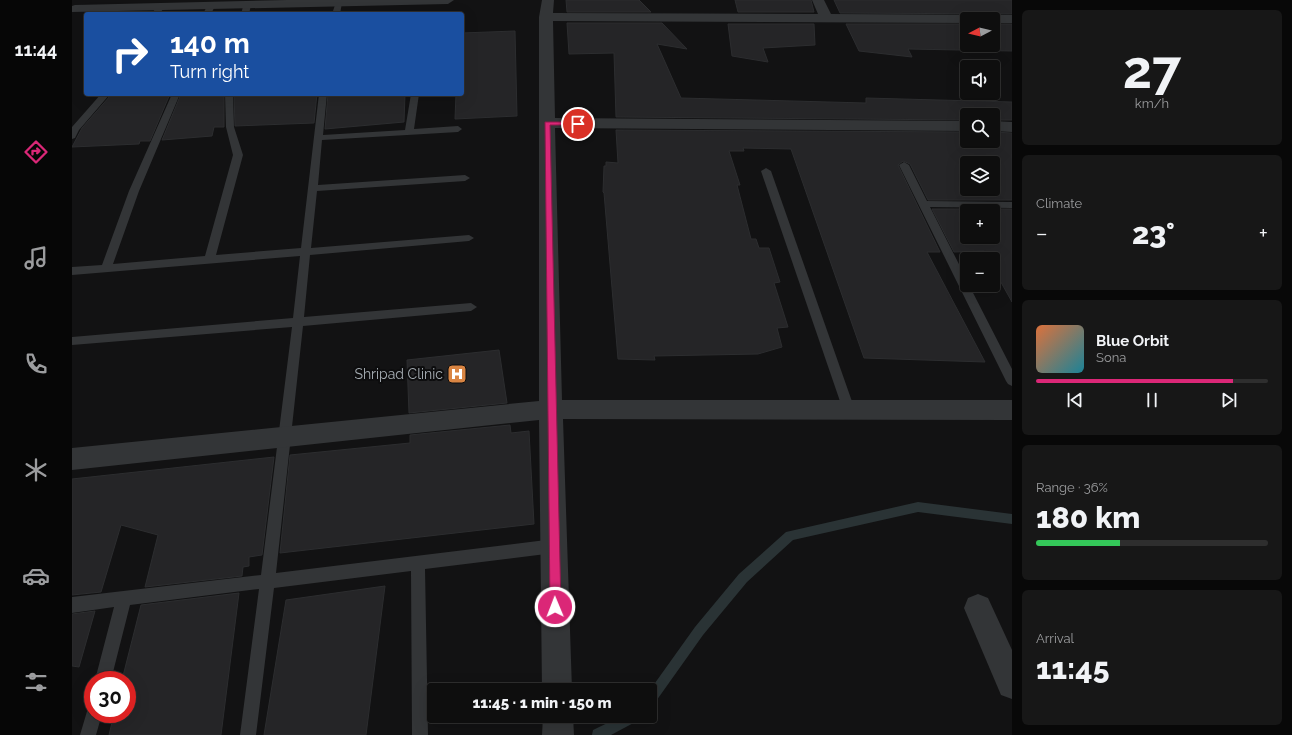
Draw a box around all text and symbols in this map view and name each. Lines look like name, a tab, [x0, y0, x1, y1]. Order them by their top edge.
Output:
north arrow	[960, 12, 1000, 52]
map controls	[960, 12, 1000, 292]
text: 140 m	[170, 27, 250, 60]
icon: right	[104, 28, 156, 80]
text: 11:44	[15, 39, 57, 60]
text: 27	[1123, 39, 1181, 100]
button: sound	[960, 60, 1000, 100]
text: Turn right	[170, 61, 249, 82]
text: km/h	[1135, 96, 1169, 111]
pin	[561, 107, 595, 141]
button: search	[960, 108, 1000, 148]
icon: arrive	[567, 113, 589, 135]
icon: directions	[22, 138, 50, 166]
button: layers	[960, 156, 1000, 196]
text: Climate	[1036, 196, 1082, 211]
button: +	[960, 204, 1000, 244]
text: 23°	[1132, 216, 1175, 251]
text: −	[1036, 220, 1048, 246]
text: +	[1259, 220, 1268, 246]
icon: music	[22, 244, 50, 272]
button: −	[960, 252, 1000, 292]
text: Blue Orbit	[1096, 332, 1169, 350]
icon: phone	[22, 350, 50, 378]
text: Sona	[1096, 350, 1126, 365]
hospital icon: Shripad Clinic	[446, 363, 468, 385]
place label: Shripad Clinic	[354, 366, 443, 382]
icon: previous	[1064, 389, 1086, 411]
icon: pause	[1141, 389, 1163, 411]
icon: next	[1218, 389, 1240, 411]
icon: climate	[22, 456, 50, 484]
text: Range · 36%	[1036, 480, 1108, 495]
text: 180 km	[1036, 500, 1140, 535]
icon: car	[22, 562, 50, 590]
position arrow	[534, 586, 576, 628]
text: Arrival	[1036, 631, 1074, 646]
text: 11:45	[1036, 651, 1109, 686]
icon: filters	[22, 668, 50, 696]
speed limit sign: 30	[84, 671, 136, 723]
text: 11:45 · 1 min · 150 m	[472, 694, 612, 712]

